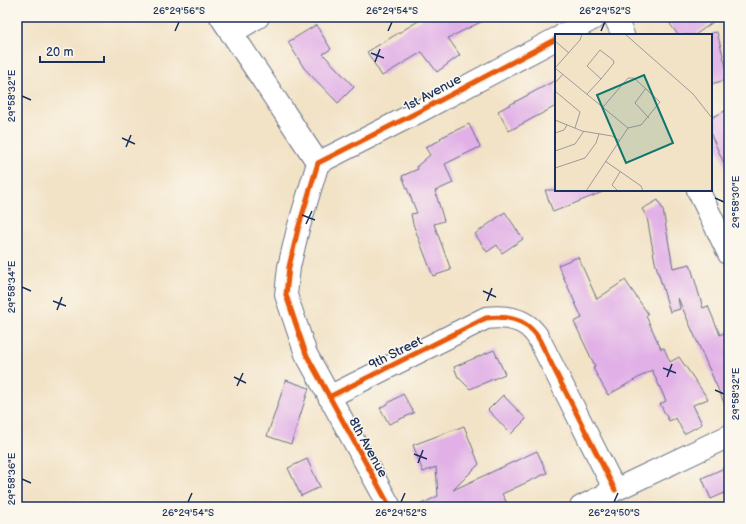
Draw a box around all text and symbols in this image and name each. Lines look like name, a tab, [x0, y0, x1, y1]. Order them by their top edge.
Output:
text: 26°29'56"S	[153, 5, 205, 17]
text: 26°29'54"S	[366, 5, 418, 17]
text: 26°29'52"S	[579, 5, 631, 17]
inset map	[555, 34, 712, 191]
scale bar	[40, 38, 104, 64]
text: 20 m	[46, 45, 73, 60]
text: 29°58'32"E	[6, 69, 18, 122]
street label: 1st Avenue	[401, 71, 464, 115]
text: 29°58'30"E	[730, 175, 742, 228]
text: 29°58'34"E	[6, 260, 18, 313]
street label: 9th Street	[366, 333, 425, 373]
text: 29°58'32"E	[730, 367, 742, 420]
street label: 8th Avenue	[345, 415, 391, 480]
text: 29°58'36"E	[6, 452, 18, 505]
text: 26°29'54"S	[162, 507, 214, 519]
text: 26°29'52"S	[375, 507, 427, 519]
text: 26°29'50"S	[588, 507, 640, 519]

